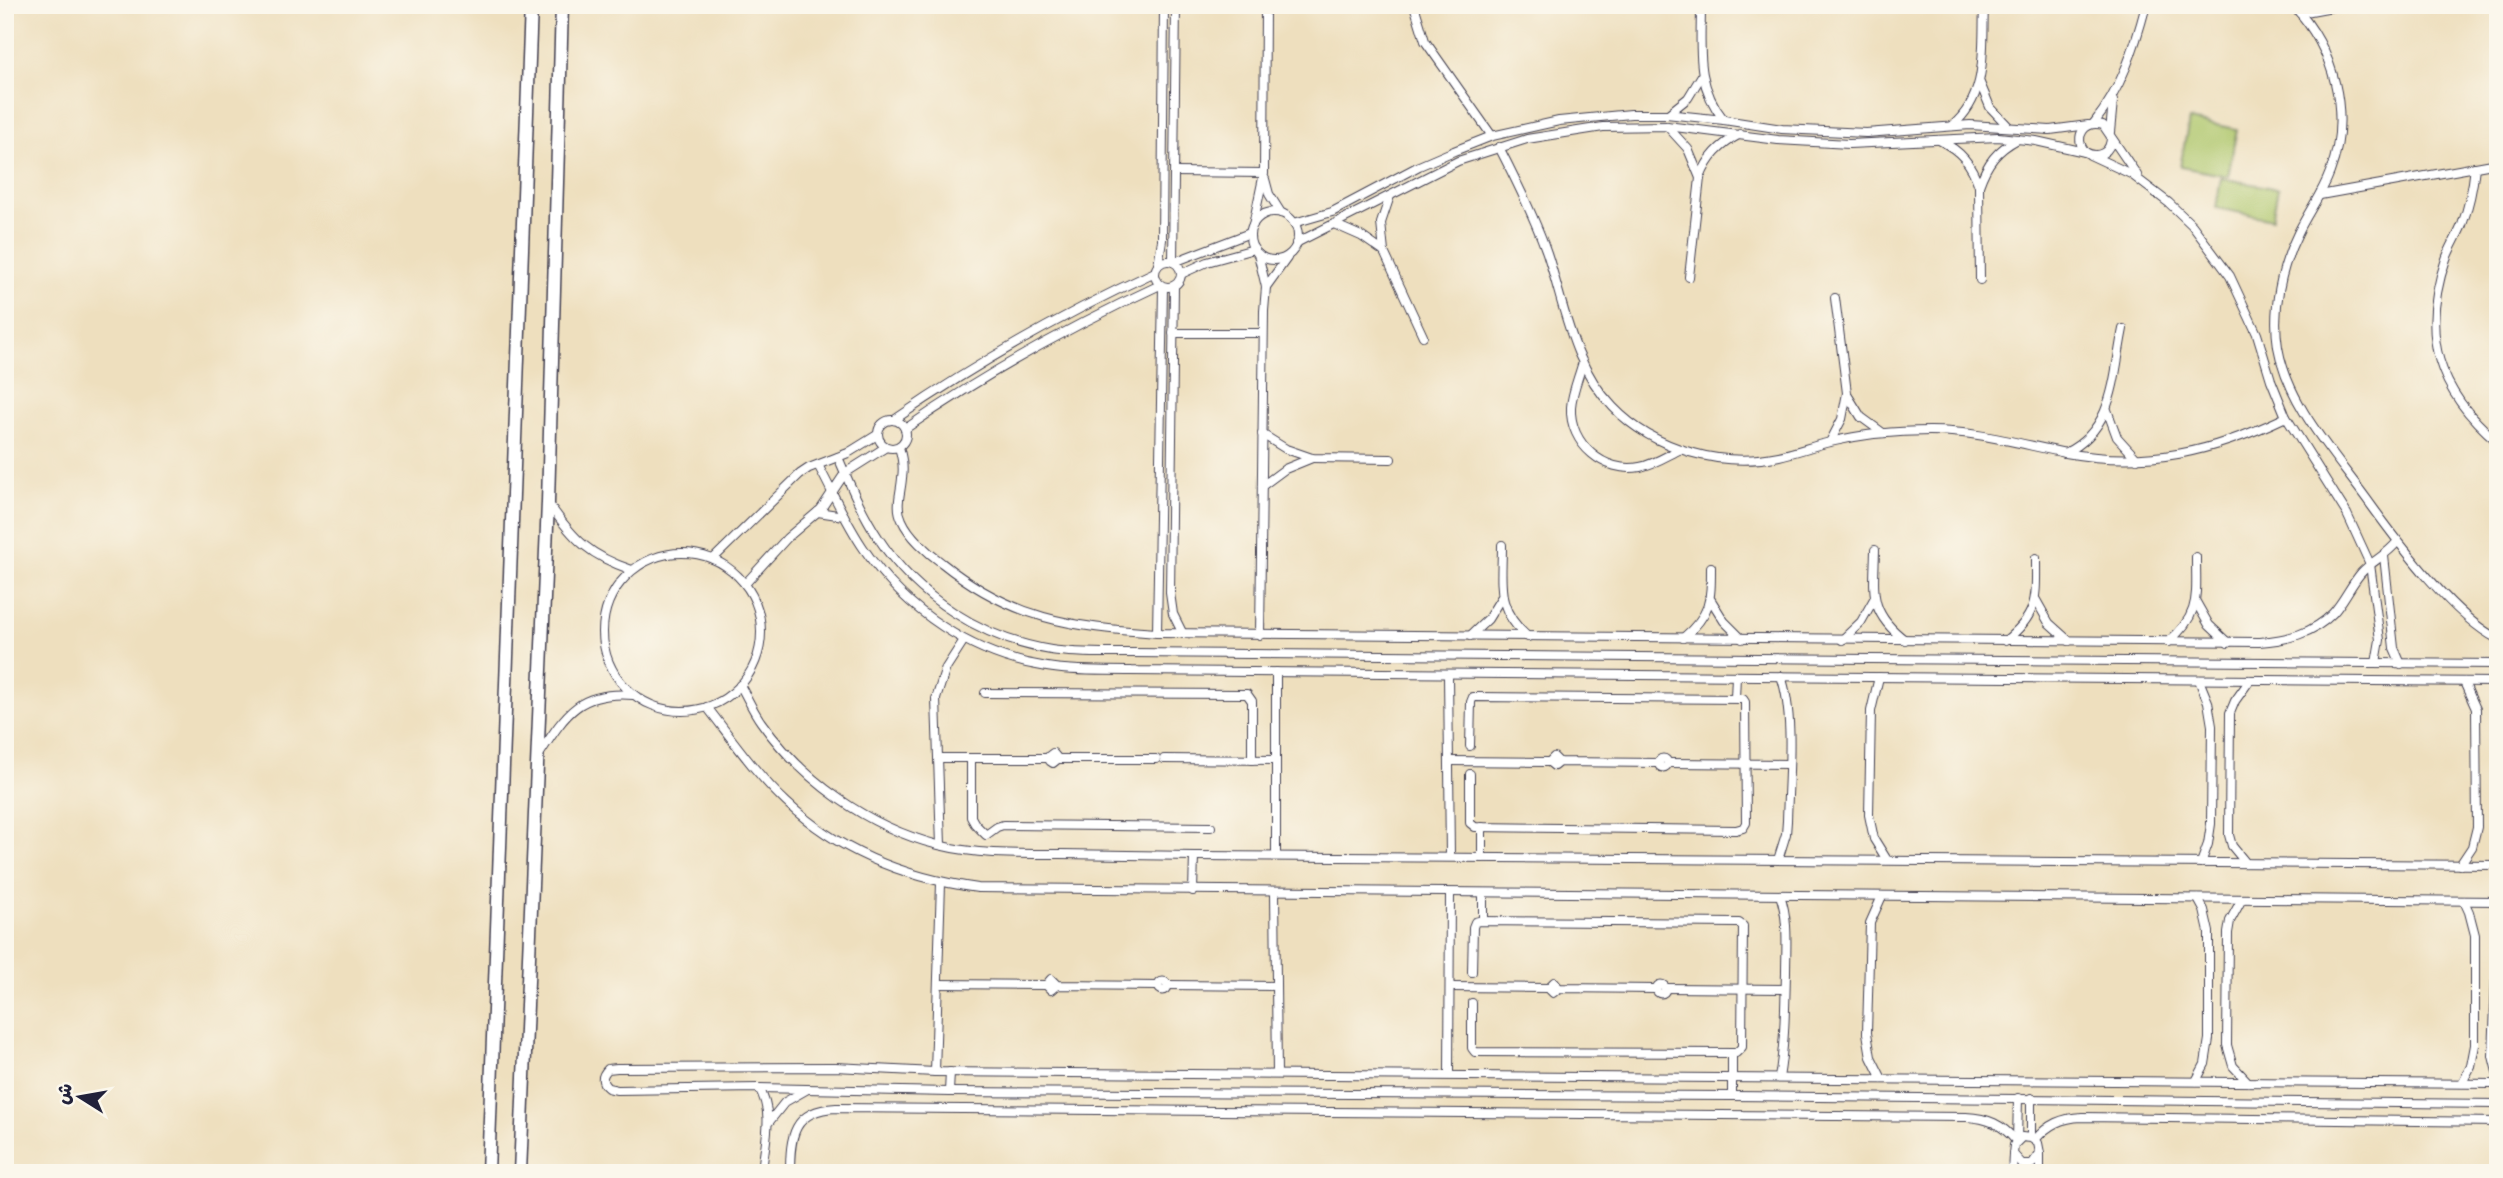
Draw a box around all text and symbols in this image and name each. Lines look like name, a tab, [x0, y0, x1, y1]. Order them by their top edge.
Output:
north arrow	[46, 1062, 116, 1132]
text: ش	[51, 1081, 79, 1107]

